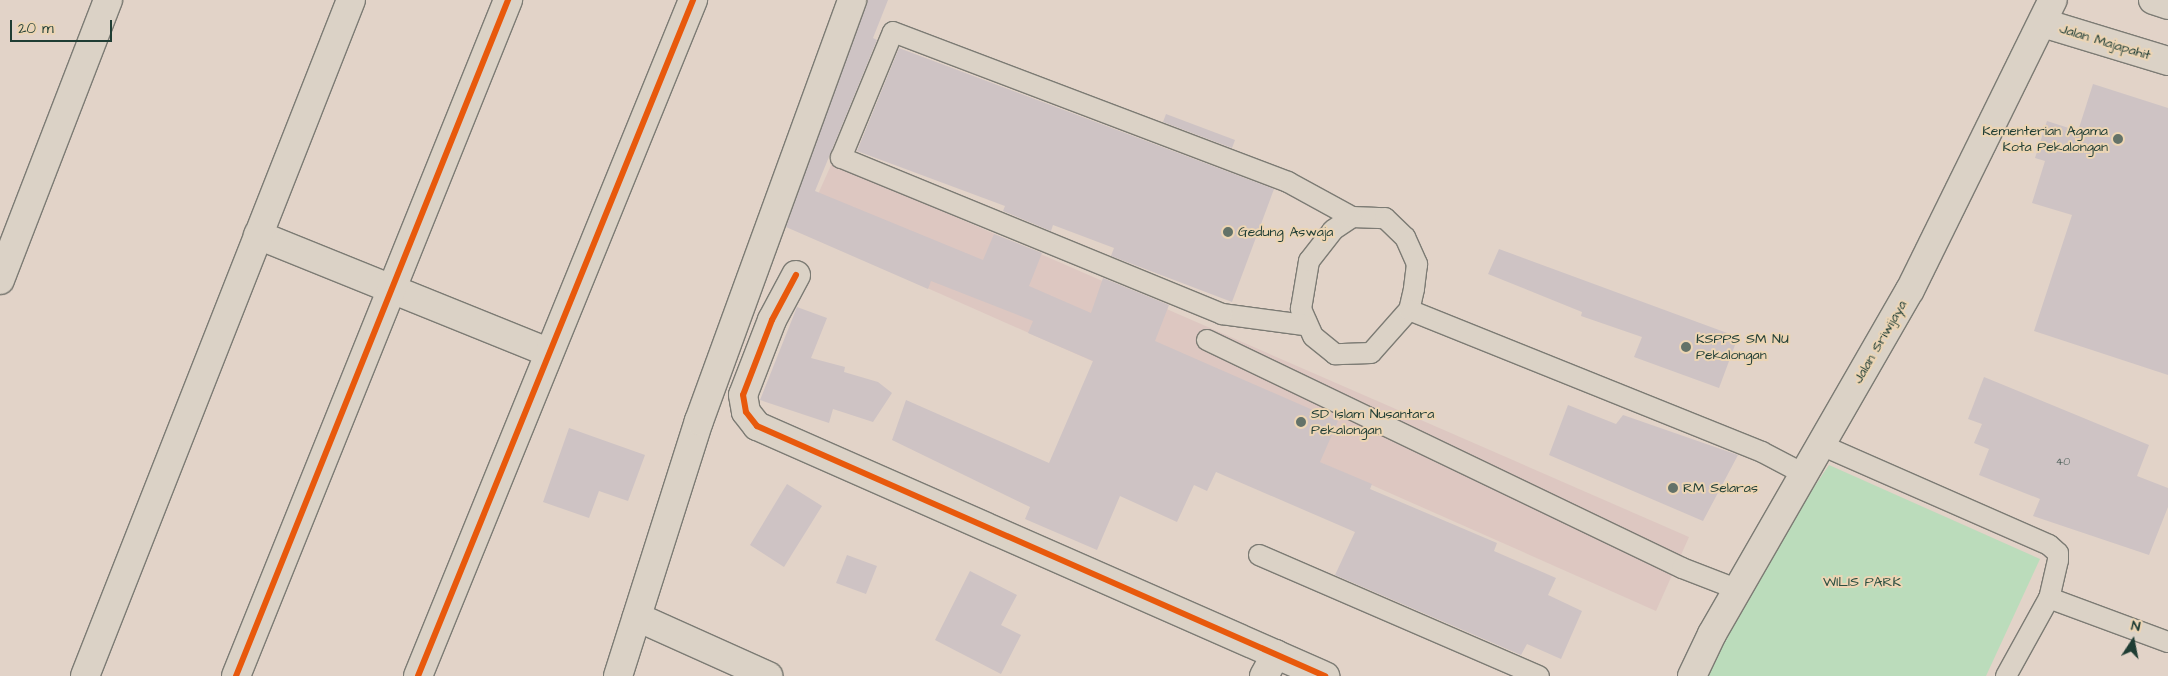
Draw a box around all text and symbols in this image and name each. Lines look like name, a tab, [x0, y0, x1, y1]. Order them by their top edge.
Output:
scale bar	[12, 10, 115, 42]
text: 20 m	[18, 18, 54, 39]
street label: Jalan Majapahit	[2057, 20, 2153, 64]
place label: Kementerian Agama Kota Pekalongan	[1982, 123, 2108, 156]
marker: Kementerian Agama Kota Pekalongan	[2112, 133, 2124, 145]
place label: Gedung Aswaja	[1238, 224, 1333, 240]
marker: Gedung Aswaja	[1222, 226, 1234, 238]
street label: Jalan Sriwijaya	[1849, 297, 1911, 387]
place label: KSPPS SM NU Pekalongan	[1696, 331, 1789, 364]
marker: KSPPS SM NU Pekalongan	[1680, 341, 1692, 353]
place label: SD Islam Nusantara Pekalongan	[1311, 406, 1434, 438]
marker: SD Islam Nusantara Pekalongan	[1295, 416, 1307, 428]
house number: 40	[2056, 455, 2070, 469]
place label: RM Selaras	[1683, 480, 1758, 496]
marker: RM Selaras	[1667, 482, 1679, 494]
park label: WILIS PARK	[1823, 574, 1901, 590]
north arrow	[2108, 616, 2158, 666]
text: N	[2130, 616, 2142, 637]

